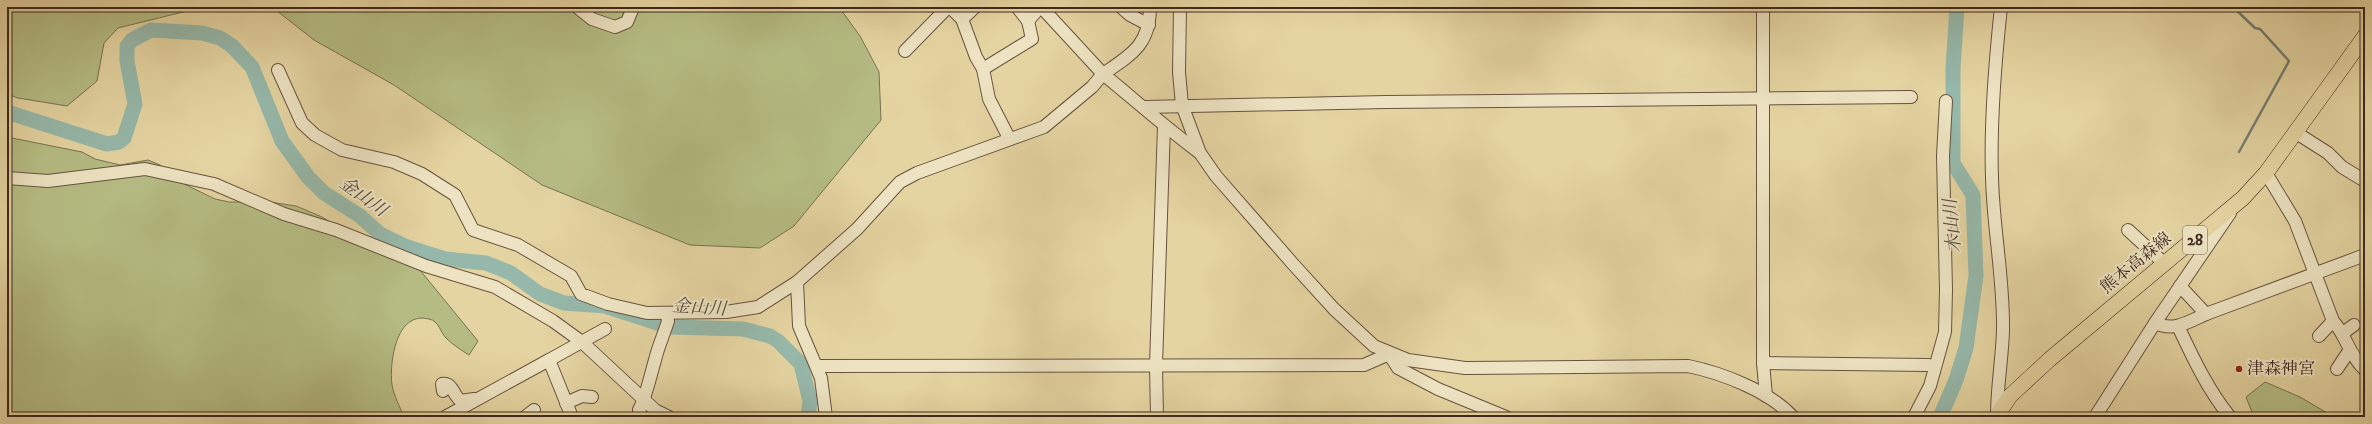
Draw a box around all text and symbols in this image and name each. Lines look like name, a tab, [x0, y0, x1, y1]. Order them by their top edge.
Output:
water label: 金山川	[335, 172, 393, 223]
water label: 木山川	[1940, 196, 1966, 254]
road number: 28	[2183, 226, 2207, 254]
street label: 熊本高森線	[2096, 228, 2176, 298]
water label: 金山川	[671, 295, 729, 321]
place label: 津森神宮	[2247, 358, 2315, 380]
marker: 津森神宮	[2234, 364, 2244, 374]

